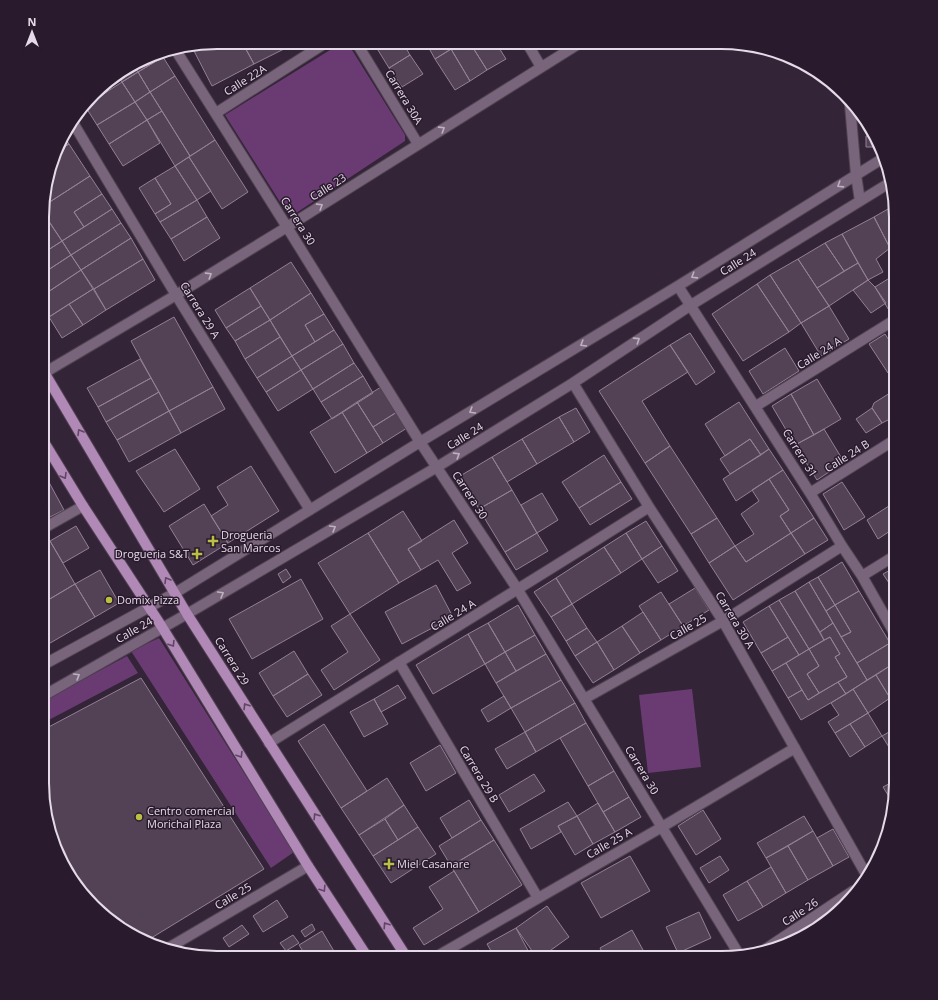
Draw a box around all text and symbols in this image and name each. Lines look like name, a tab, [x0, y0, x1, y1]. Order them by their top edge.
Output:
north arrow	[12, 12, 52, 52]
text: N	[28, 14, 36, 29]
street label: Calle 22A	[221, 61, 269, 98]
street label: Carrera 30A	[382, 67, 427, 127]
one-way arrow	[438, 126, 445, 134]
street label: Calle 23	[307, 170, 349, 204]
one-way arrow	[837, 180, 844, 188]
street label: Carrera 30	[278, 194, 319, 248]
one-way arrow	[316, 203, 323, 210]
street label: Calle 24	[717, 244, 759, 279]
one-way arrow	[205, 272, 212, 279]
one-way arrow	[691, 272, 698, 279]
street label: Carrera 29 A	[177, 279, 224, 341]
street label: Calle 24 A	[794, 333, 844, 372]
one-way arrow	[633, 338, 640, 345]
one-way arrow	[580, 339, 587, 346]
one-way arrow	[469, 406, 476, 414]
street label: Calle 24	[444, 418, 486, 453]
street label: Carrera 31	[780, 426, 821, 480]
one-way arrow	[77, 429, 84, 436]
street label: Calle 24 B	[821, 436, 872, 475]
one-way arrow	[453, 452, 460, 459]
street label: Carrera 30	[449, 468, 491, 522]
one-way arrow	[60, 472, 67, 479]
one-way arrow	[329, 526, 336, 533]
place label: Drogueria San Marcos	[221, 527, 280, 555]
marker: Drogueria San Marcos	[208, 536, 218, 546]
place label: Drogueria S&T	[115, 546, 189, 561]
marker: Drogueria S&T	[192, 549, 202, 559]
one-way arrow	[165, 577, 172, 584]
street label: Carrera 30 A	[712, 588, 758, 651]
one-way arrow	[217, 591, 224, 598]
place label: Domix Pizza	[117, 592, 179, 607]
marker: Domix Pizza	[104, 595, 114, 605]
street label: Calle 24 A	[427, 595, 478, 634]
street label: Calle 25	[667, 610, 709, 643]
street label: Calle 24	[113, 613, 156, 646]
street label: Carrera 29	[212, 634, 253, 688]
one-way arrow	[167, 640, 175, 647]
one-way arrow	[73, 674, 80, 681]
one-way arrow	[243, 703, 251, 710]
street label: Carrera 29 B	[456, 742, 502, 805]
street label: Carrera 30	[622, 743, 663, 797]
one-way arrow	[235, 751, 243, 758]
place label: Centro comercial Morichal Plaza	[147, 803, 234, 831]
marker: Centro comercial Morichal Plaza	[134, 812, 144, 822]
one-way arrow	[314, 813, 321, 820]
street label: Calle 25 A	[583, 824, 634, 862]
place label: Miel Casanare	[397, 856, 469, 871]
marker: Miel Casanare	[384, 859, 394, 869]
street label: Calle 25	[212, 879, 254, 912]
one-way arrow	[319, 885, 326, 892]
street label: Calle 26	[779, 894, 821, 929]
one-way arrow	[384, 922, 391, 929]

